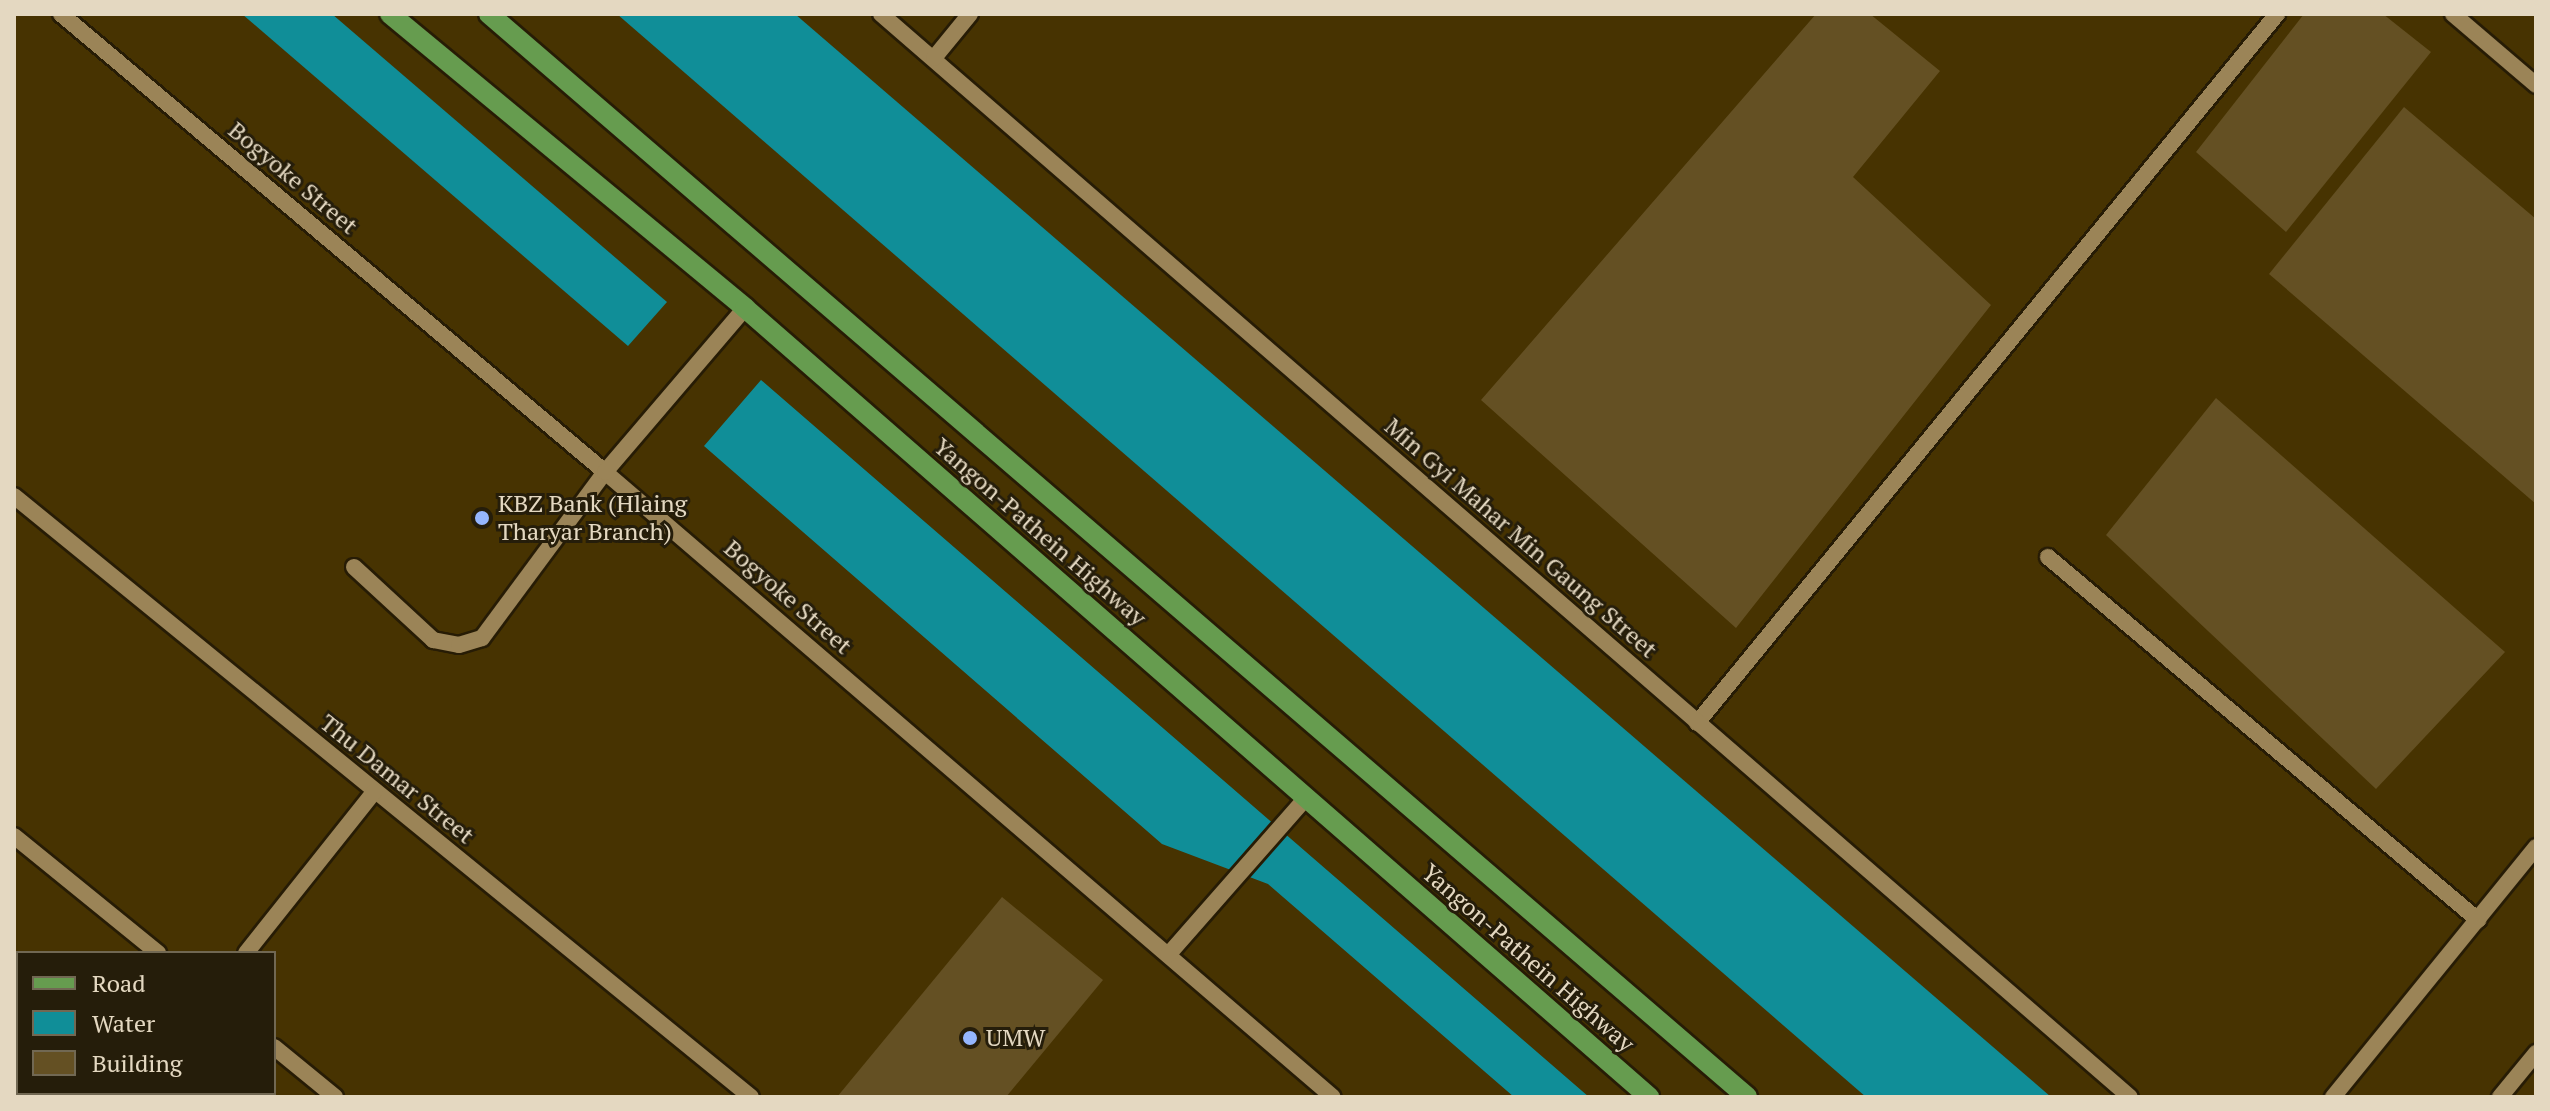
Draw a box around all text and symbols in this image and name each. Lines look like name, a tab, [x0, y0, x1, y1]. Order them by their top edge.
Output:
street label: Bogyoke Street	[223, 116, 363, 240]
street label: Min Gyi Mahar Min Gaung Street	[1379, 412, 1663, 664]
street label: Yangon-Pathein Highway	[928, 432, 1152, 632]
place label: KBZ Bank (Hlaing Tharyar Branch)	[498, 490, 687, 546]
marker: KBZ Bank (Hlaing Tharyar Branch)	[473, 509, 491, 527]
street label: Bogyoke Street	[718, 534, 858, 660]
street label: Thu Damar Street	[314, 708, 480, 850]
street label: Yangon-Pathein Highway	[1416, 858, 1640, 1058]
legend	[16, 951, 276, 1095]
text: Road	[92, 967, 146, 999]
text: Water	[92, 1007, 155, 1039]
place label: UMW	[986, 1024, 1045, 1052]
marker: UMW	[961, 1029, 979, 1047]
text: Building	[92, 1047, 182, 1079]

